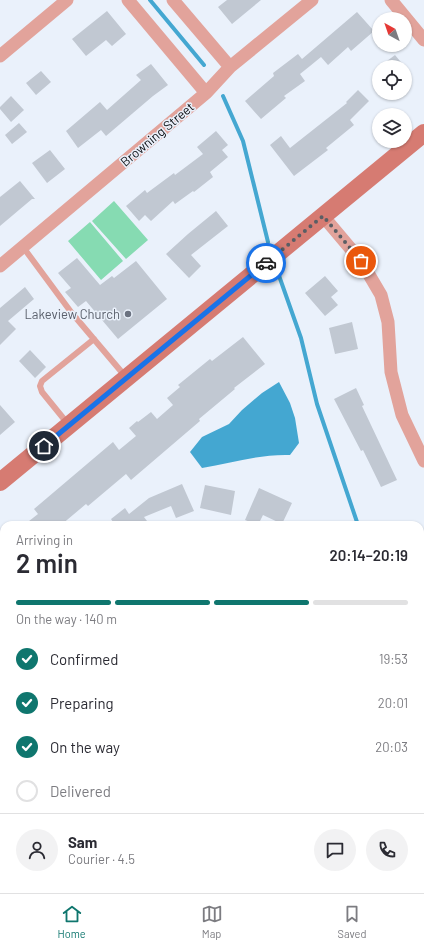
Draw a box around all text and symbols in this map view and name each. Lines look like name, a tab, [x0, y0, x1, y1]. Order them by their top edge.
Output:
north arrow	[372, 12, 412, 52]
map controls	[372, 12, 412, 148]
button: locate	[372, 60, 412, 100]
street label: Browning Street	[117, 98, 197, 170]
button: layers	[372, 108, 412, 148]
courier	[246, 243, 286, 283]
pin	[344, 244, 378, 278]
icon: bag	[350, 250, 372, 272]
icon: car	[255, 252, 277, 274]
place label: Lakeview Church	[24, 306, 120, 322]
marker: Lakeview Church	[123, 309, 133, 319]
pin	[27, 429, 61, 463]
icon: home	[33, 435, 55, 457]
text: Arriving in	[16, 532, 73, 548]
text: 20:14–20:19	[330, 546, 408, 564]
text: 2 min	[16, 547, 78, 578]
text: On the way · 140 m	[16, 611, 117, 627]
icon: check	[16, 648, 38, 670]
text: Confirmed	[50, 650, 118, 668]
text: 19:53	[379, 651, 408, 667]
icon: check	[16, 692, 38, 714]
text: Preparing	[50, 694, 114, 712]
text: 20:01	[378, 695, 408, 711]
icon: check	[16, 736, 38, 758]
text: On the way	[50, 738, 120, 756]
text: 20:03	[375, 739, 408, 755]
text: Delivered	[50, 782, 111, 800]
button: person	[16, 829, 58, 871]
button: chat	[314, 829, 356, 871]
button: phone	[366, 829, 408, 871]
text: Sam	[68, 833, 97, 851]
text: Courier · 4.5	[68, 851, 135, 867]
tab: Home	[58, 903, 86, 940]
tab: Map	[201, 903, 223, 940]
tab: Saved	[338, 903, 366, 940]

